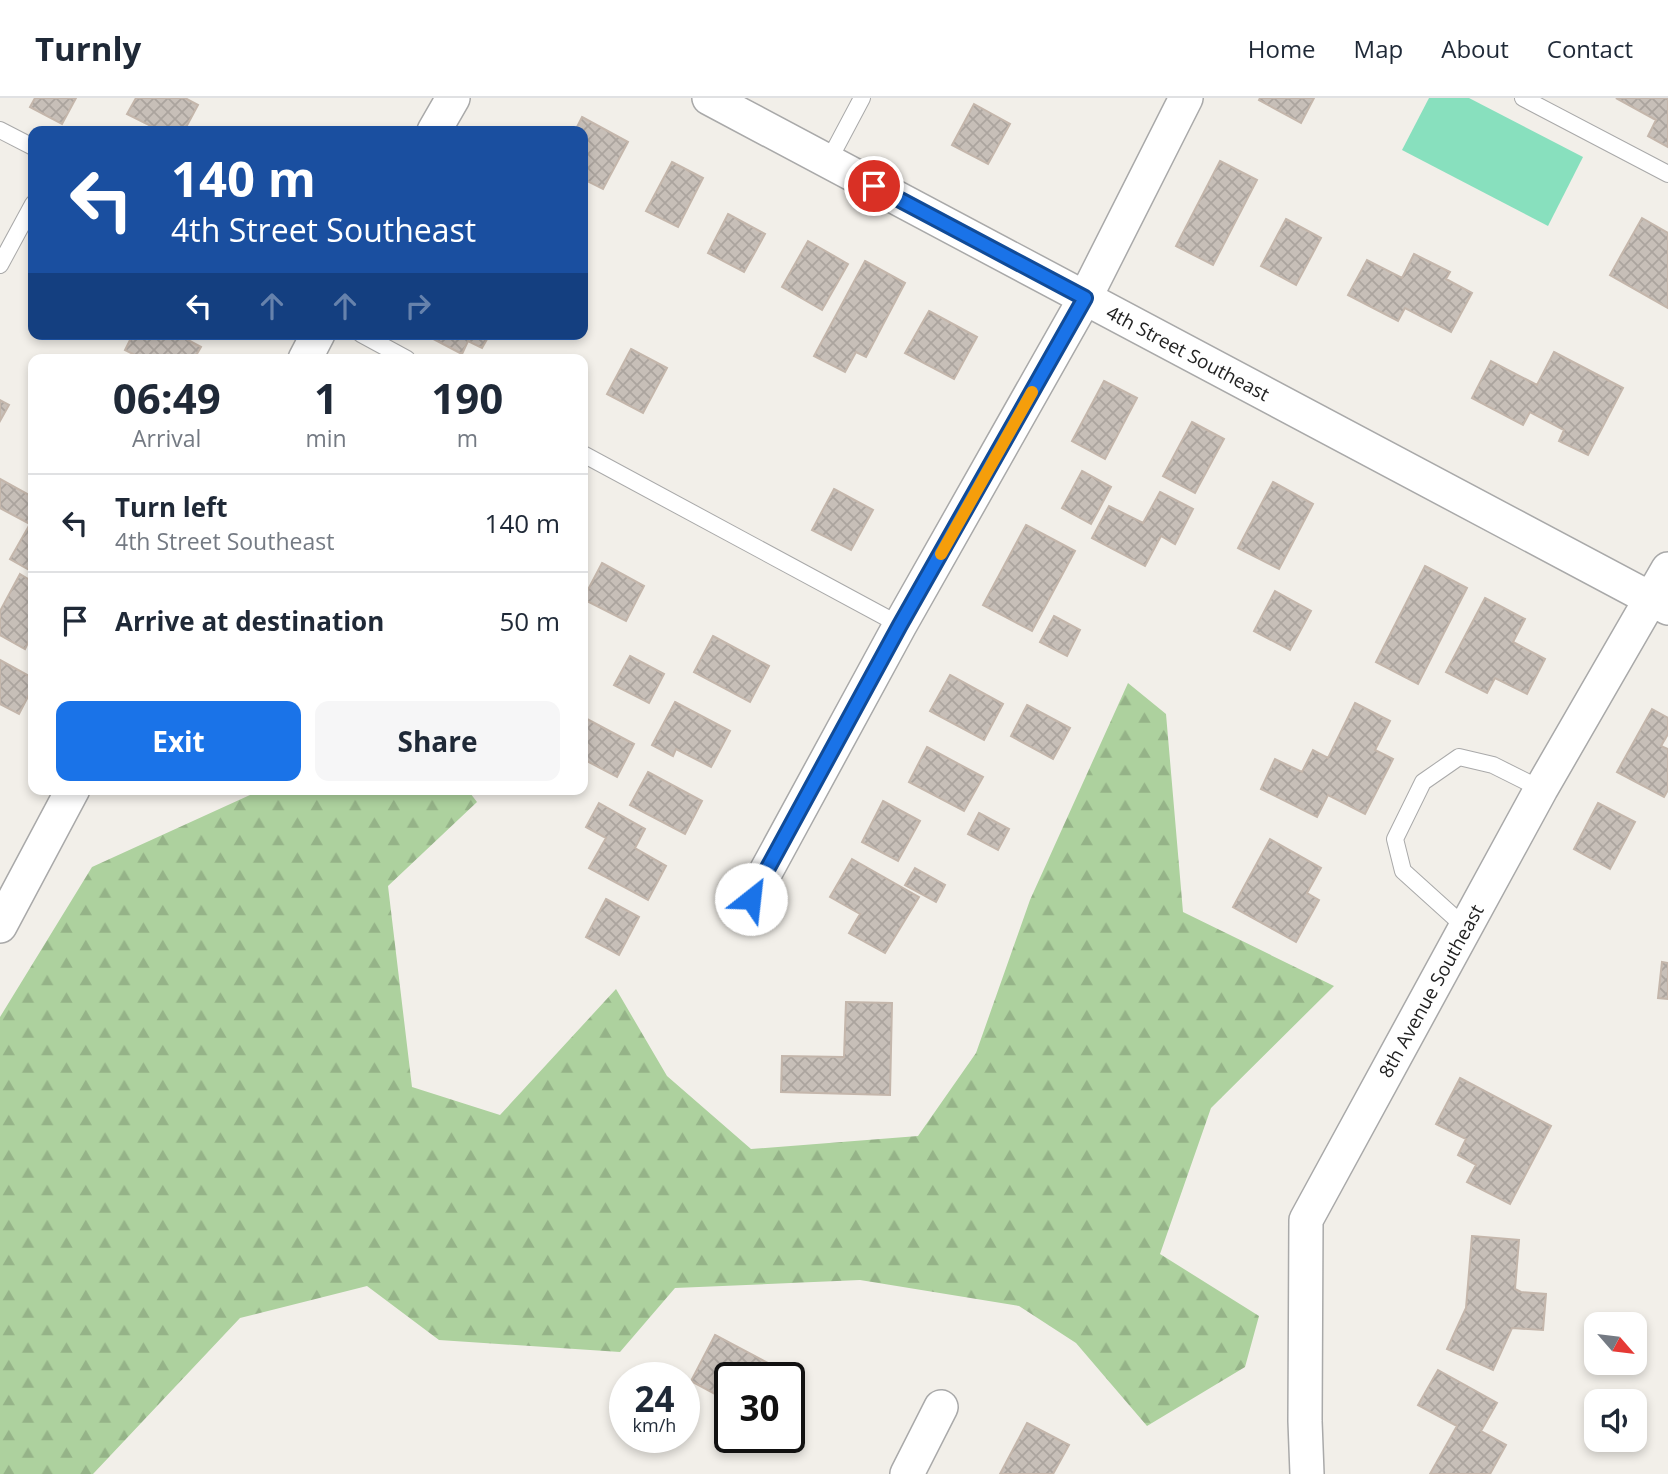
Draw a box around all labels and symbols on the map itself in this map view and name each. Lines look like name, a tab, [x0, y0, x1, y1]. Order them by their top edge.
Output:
pin	[844, 156, 904, 216]
street label: 4th Street Southeast	[1102, 299, 1274, 407]
position arrow	[714, 862, 788, 936]
street label: 8th Avenue Southeast	[1373, 900, 1490, 1082]
north arrow	[1584, 1312, 1647, 1376]
speed limit sign: 30	[714, 1362, 805, 1453]

